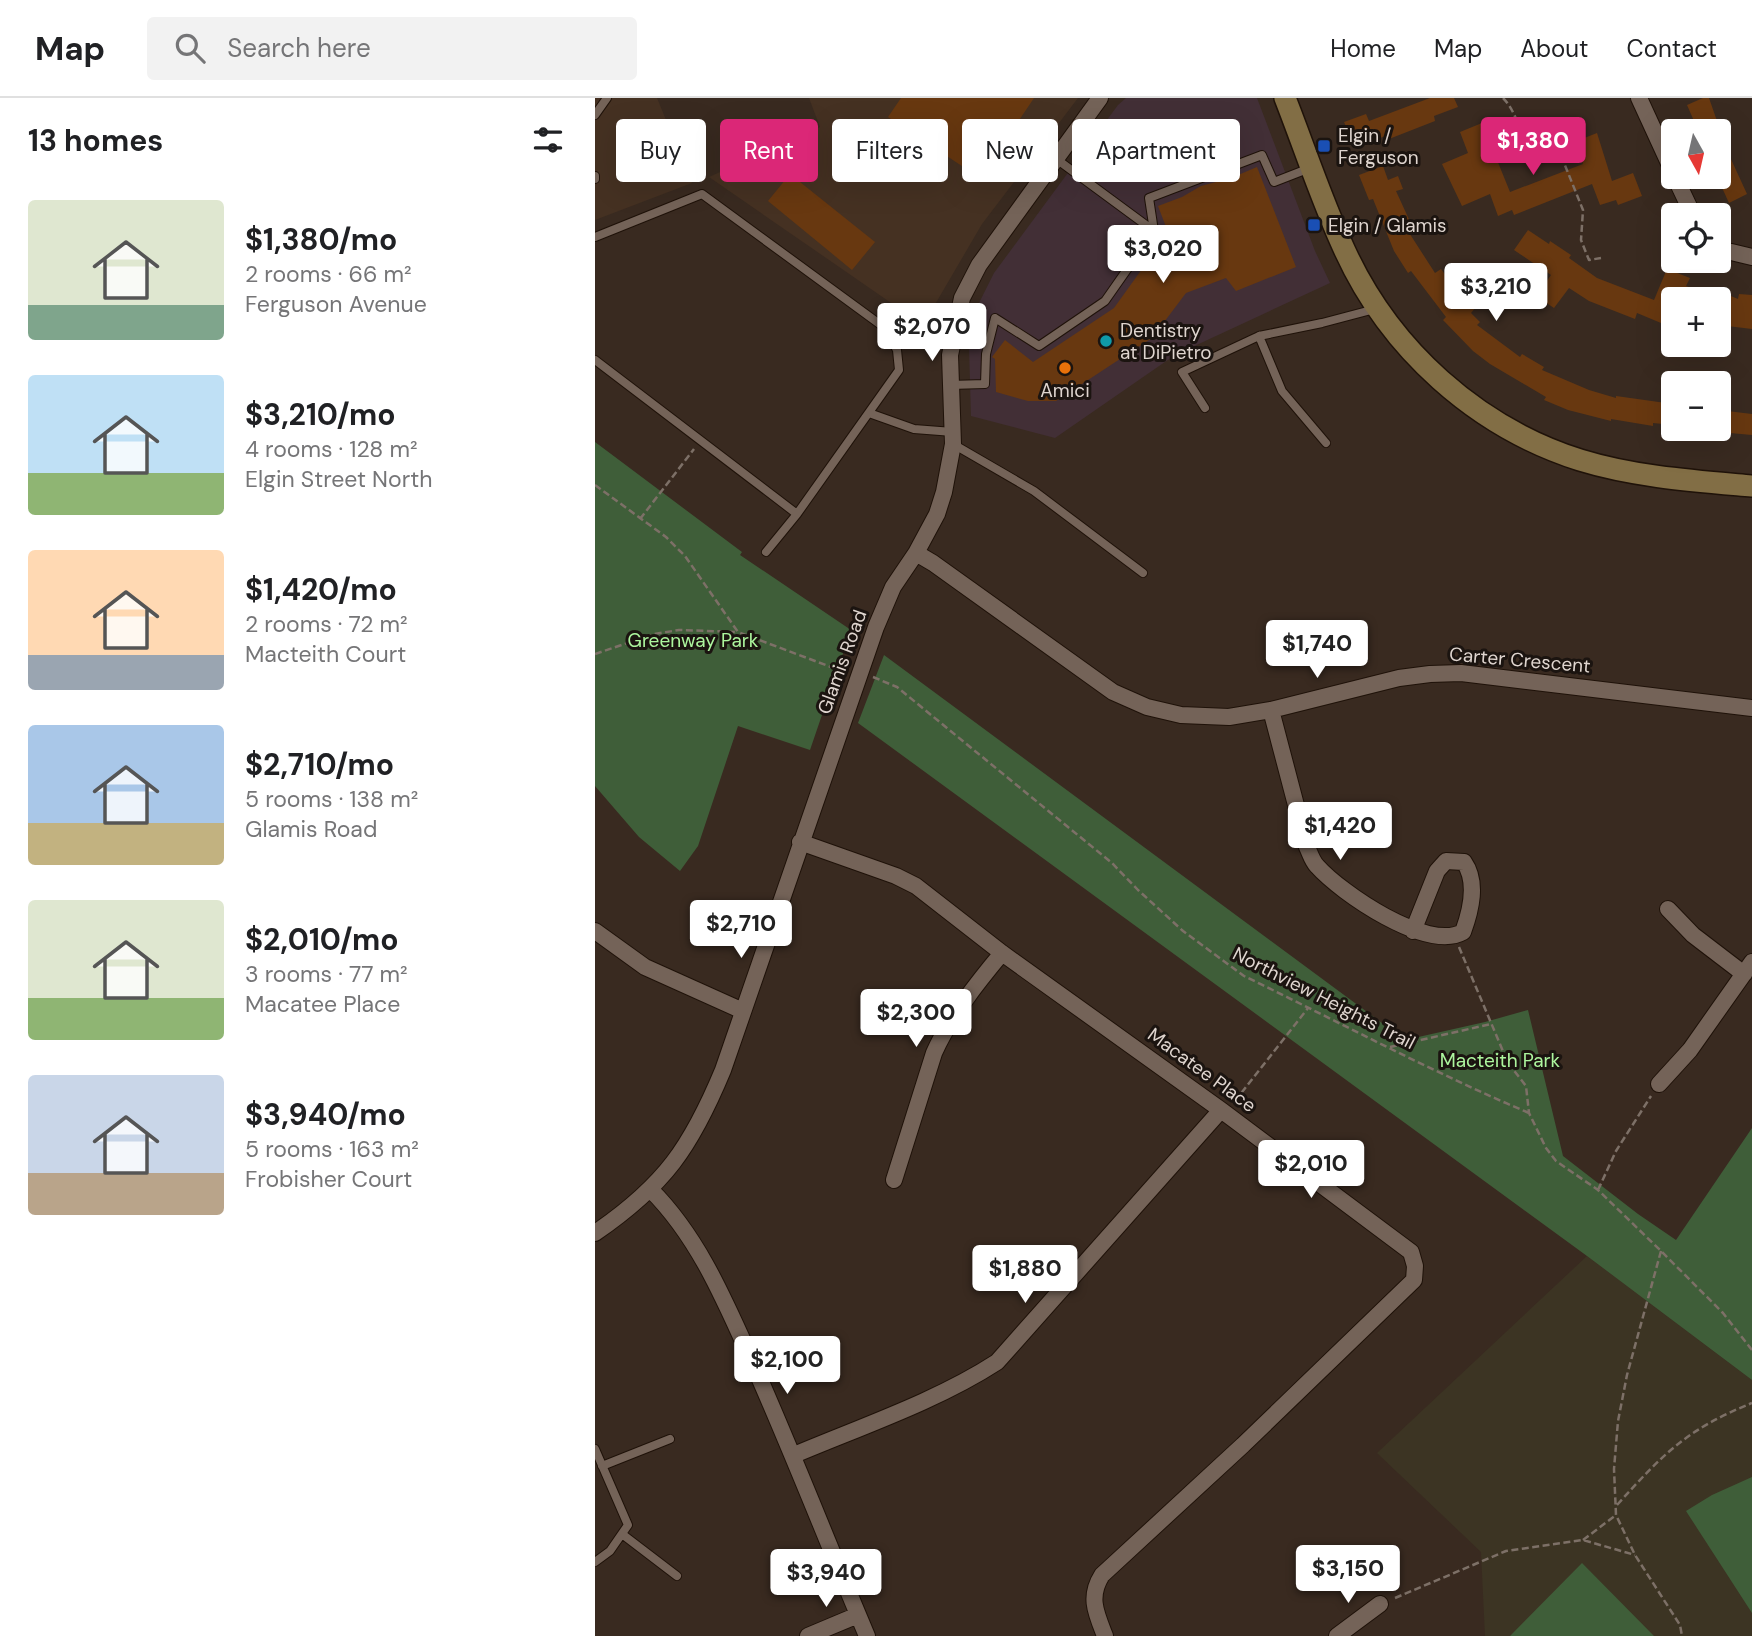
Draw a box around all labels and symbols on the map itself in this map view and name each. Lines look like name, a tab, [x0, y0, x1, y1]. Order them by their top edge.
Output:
pin: $1,380	[1476, 118, 1590, 177]
north arrow	[1661, 119, 1731, 189]
place label: Elgin / Ferguson	[1338, 123, 1419, 170]
marker: Elgin / Ferguson	[1316, 138, 1332, 154]
place label: Elgin / Glamis	[1328, 213, 1447, 238]
marker: Elgin / Glamis	[1306, 217, 1322, 233]
pin: $3,020	[1106, 226, 1220, 285]
pin: $3,210	[1439, 264, 1553, 323]
pin: $2,070	[875, 303, 989, 363]
place label: Dentistry at DiPietro	[1120, 318, 1212, 365]
marker: Dentistry at DiPietro	[1098, 333, 1114, 349]
marker: Amici	[1057, 360, 1073, 376]
place label: Amici	[1040, 378, 1090, 403]
street label: Glamis Road	[812, 606, 872, 718]
pin: $1,740	[1260, 620, 1374, 680]
park label: Greenway Park	[628, 628, 759, 653]
street label: Carter Crescent	[1448, 641, 1592, 679]
pin: $1,420	[1283, 802, 1397, 862]
pin: $2,710	[684, 900, 798, 960]
street label: Northview Heights Trail	[1228, 941, 1420, 1055]
pin: $2,300	[859, 990, 973, 1049]
street label: Macatee Place	[1143, 1022, 1261, 1118]
park label: Macteith Park	[1440, 1048, 1561, 1073]
pin: $2,010	[1254, 1140, 1368, 1200]
pin: $1,880	[968, 1246, 1082, 1305]
pin: $2,100	[730, 1336, 844, 1396]
pin: $3,150	[1291, 1546, 1405, 1605]
pin: $3,940	[769, 1550, 883, 1609]

